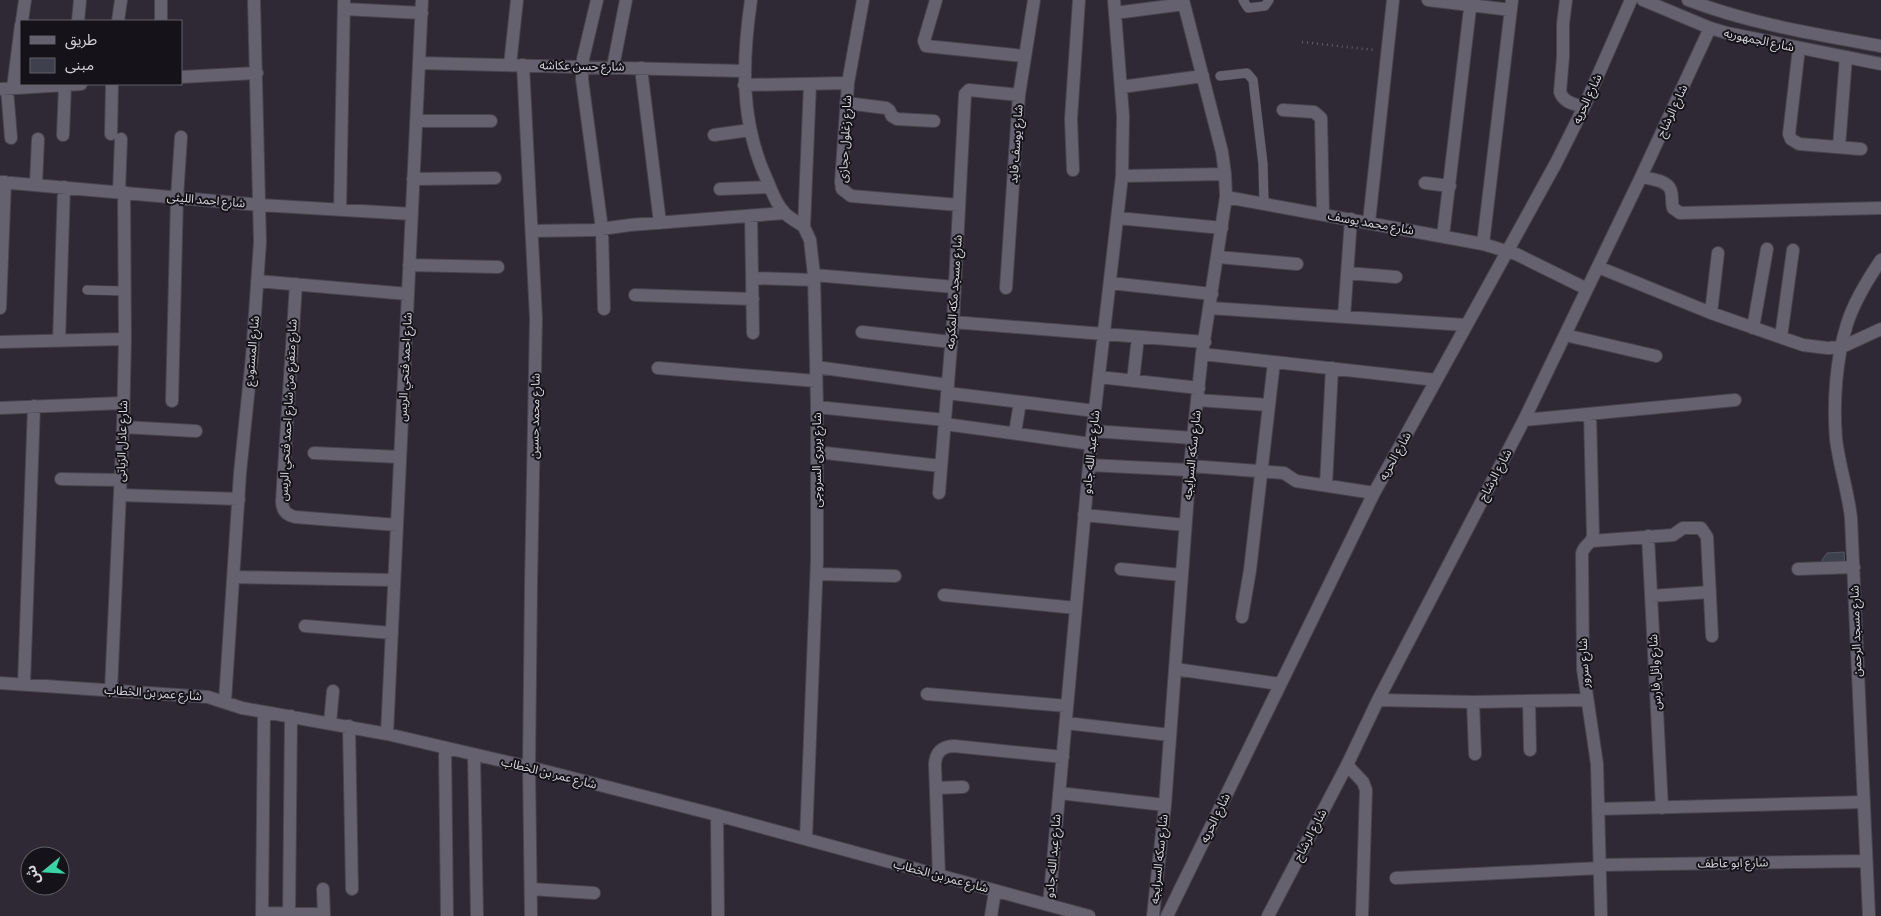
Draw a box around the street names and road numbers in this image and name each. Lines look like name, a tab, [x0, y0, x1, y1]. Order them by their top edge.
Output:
street label: شارع الجمهوريه	[1722, 24, 1796, 56]
street label: شارع حسن عكاشه	[539, 56, 625, 76]
street label: شارع الحريه	[1568, 71, 1606, 127]
street label: شارع الرشاح	[1652, 81, 1692, 141]
street label: شارع زغلول حجازى	[834, 95, 856, 183]
street label: شارع يوسف فايد	[1004, 104, 1028, 184]
street label: شارع احمد الليثى	[166, 188, 246, 212]
street label: شارع محمد يوسف	[1326, 207, 1416, 239]
street label: شارع مسجد مكه المكرمه	[941, 234, 967, 350]
street label: شارع احمد فتحي الريس	[393, 312, 418, 422]
street label: شارع المستودع	[240, 315, 264, 387]
street label: شارع متفرع من شارع احمد فتحي الريس	[274, 318, 303, 502]
street label: شارع محمد حسين	[525, 373, 545, 459]
street label: شارع عادل الزياتى	[112, 400, 132, 482]
street label: شارع عبد الله جادو	[1078, 409, 1104, 495]
street label: شارع سكه السرايجه	[1178, 409, 1206, 501]
street label: شارع بربرى السروجى	[808, 412, 826, 508]
street label: شارع الحريه	[1374, 428, 1416, 484]
street label: شارع الرشاح	[1474, 446, 1516, 504]
street label: شارع مسجد الرحمن	[1845, 585, 1867, 677]
street label: شارع وائل فارس	[1644, 634, 1666, 710]
street label: شارع سرور	[1574, 638, 1594, 689]
street label: شارع عمر بن الخطاب	[104, 681, 202, 705]
street label: شارع عمر بن الخطاب	[499, 752, 599, 794]
street label: شارع الحريه	[1195, 790, 1235, 846]
street label: شارع الرشاح	[1289, 806, 1331, 864]
street label: شارع عبد الله جادو	[1040, 813, 1066, 899]
street label: شارع سكه السرايجه	[1145, 813, 1173, 905]
street label: شارع ابو عاطف	[1697, 853, 1769, 873]
street label: شارع عمر بن الخطاب	[891, 855, 991, 897]

